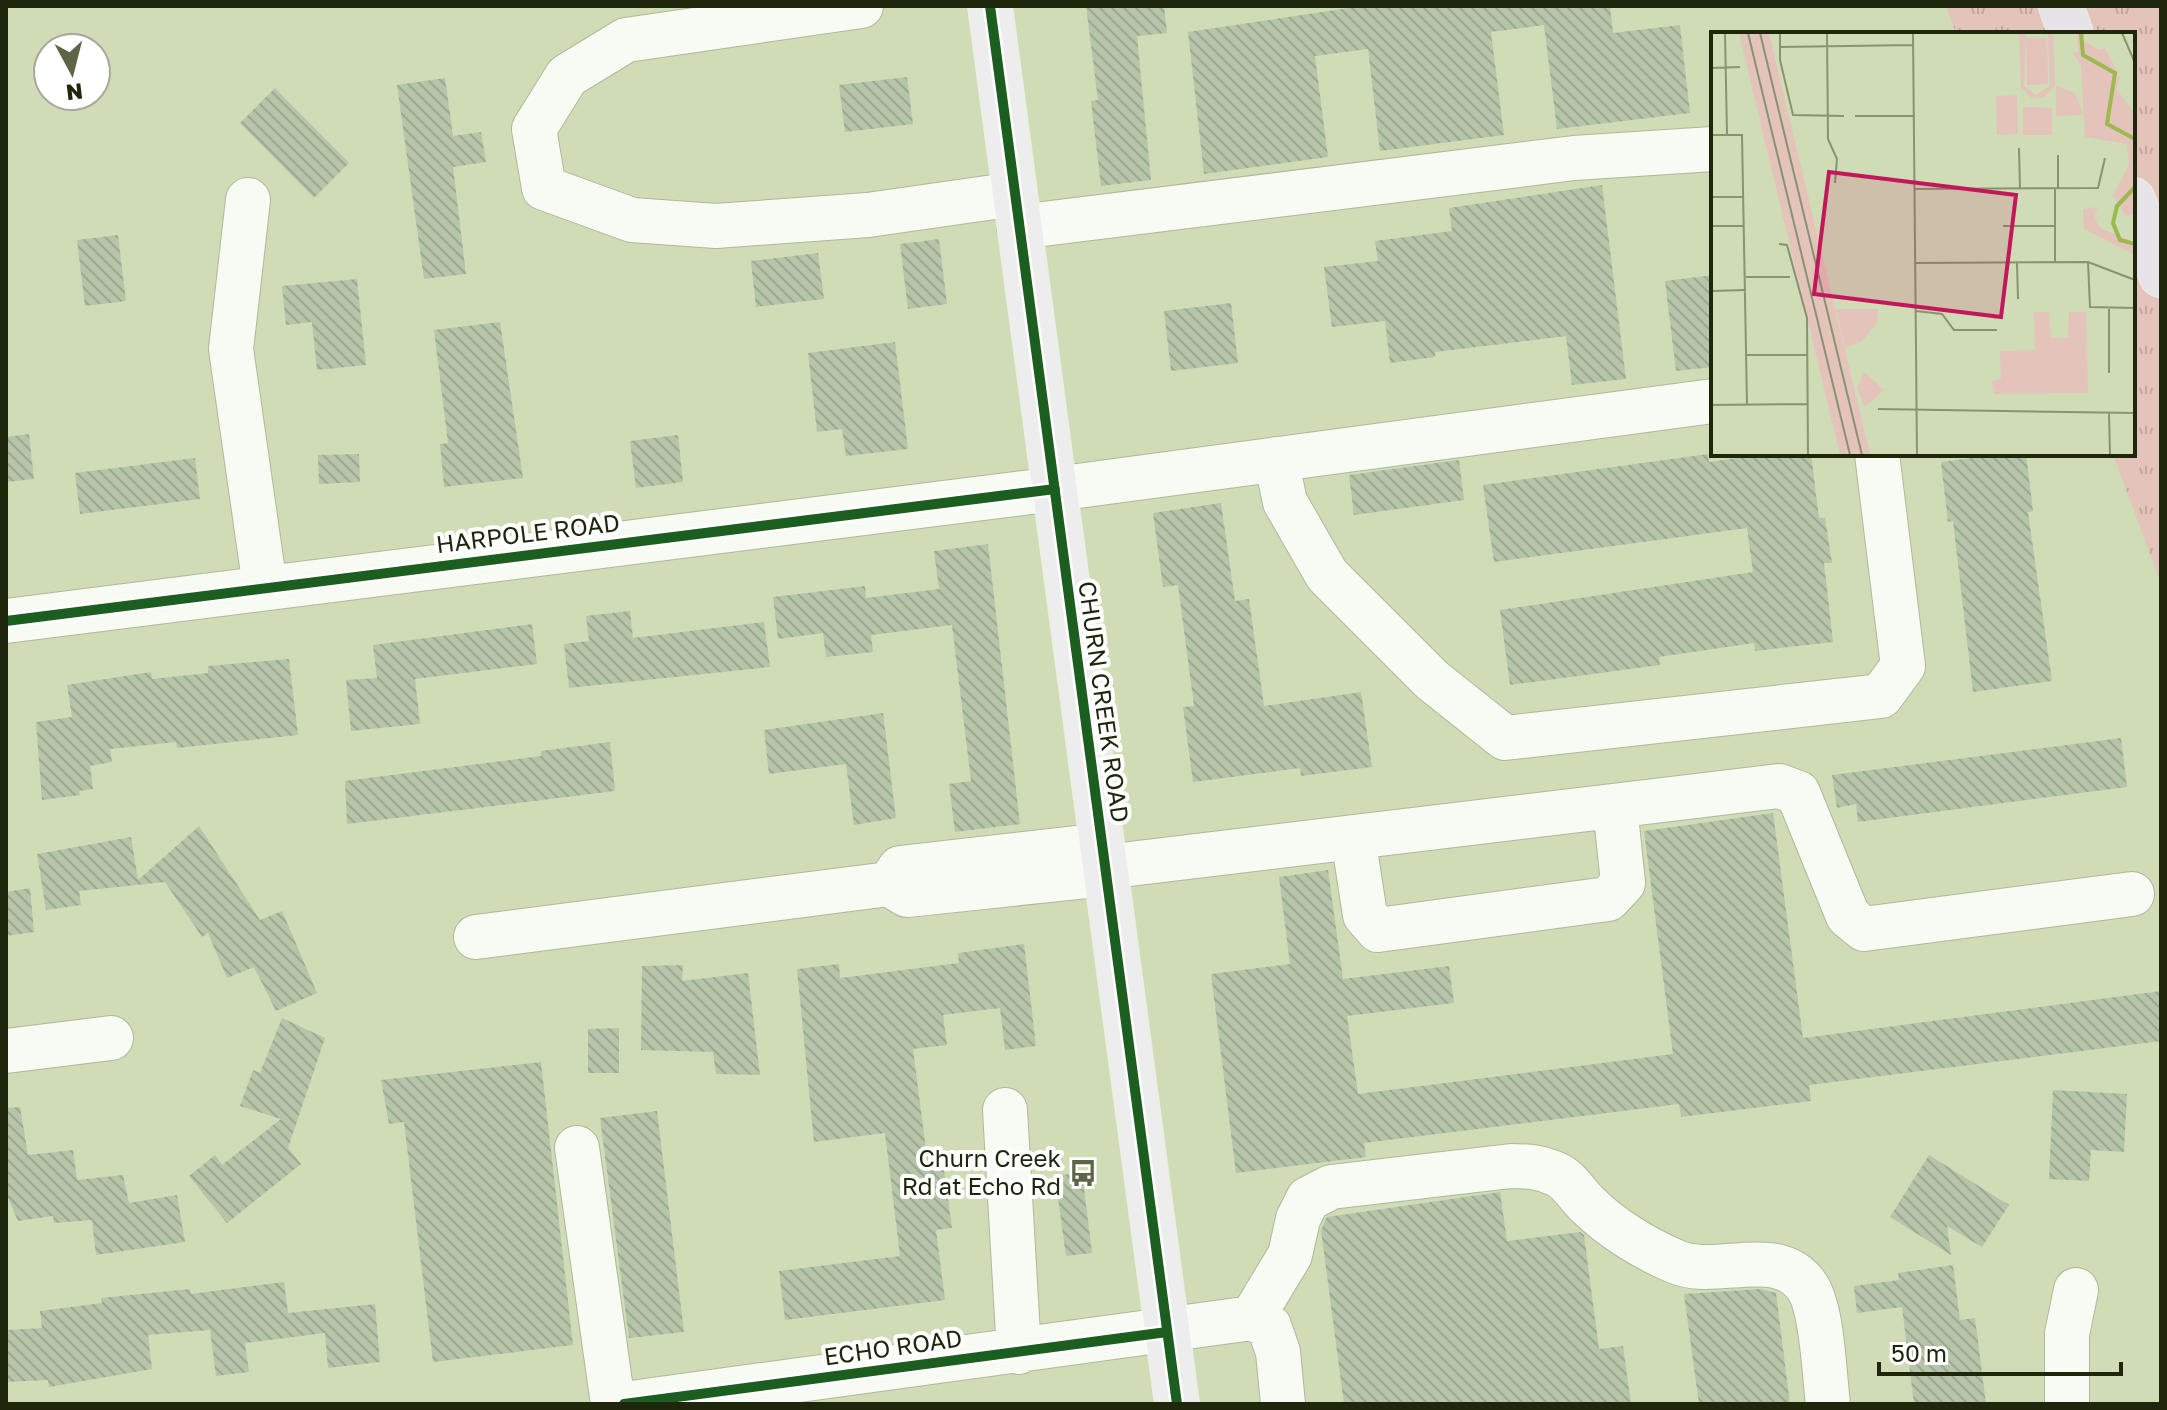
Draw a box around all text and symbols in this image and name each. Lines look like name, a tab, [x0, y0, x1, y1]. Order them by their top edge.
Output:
north arrow	[32, 32, 112, 112]
inset map	[1711, 32, 2135, 456]
text: N	[65, 78, 84, 107]
street label: HARPOLE ROAD	[434, 507, 621, 558]
street label: CHURN CREEK ROAD	[1073, 579, 1136, 824]
place label: Churn Creek Rd at Echo Rd	[902, 1143, 1061, 1200]
bus stop icon: Churn Creek Rd at Echo Rd	[1068, 1158, 1098, 1188]
street label: ECHO ROAD	[822, 1322, 964, 1371]
scale bar	[1879, 1326, 2121, 1376]
text: 50 m	[1891, 1338, 1947, 1367]

